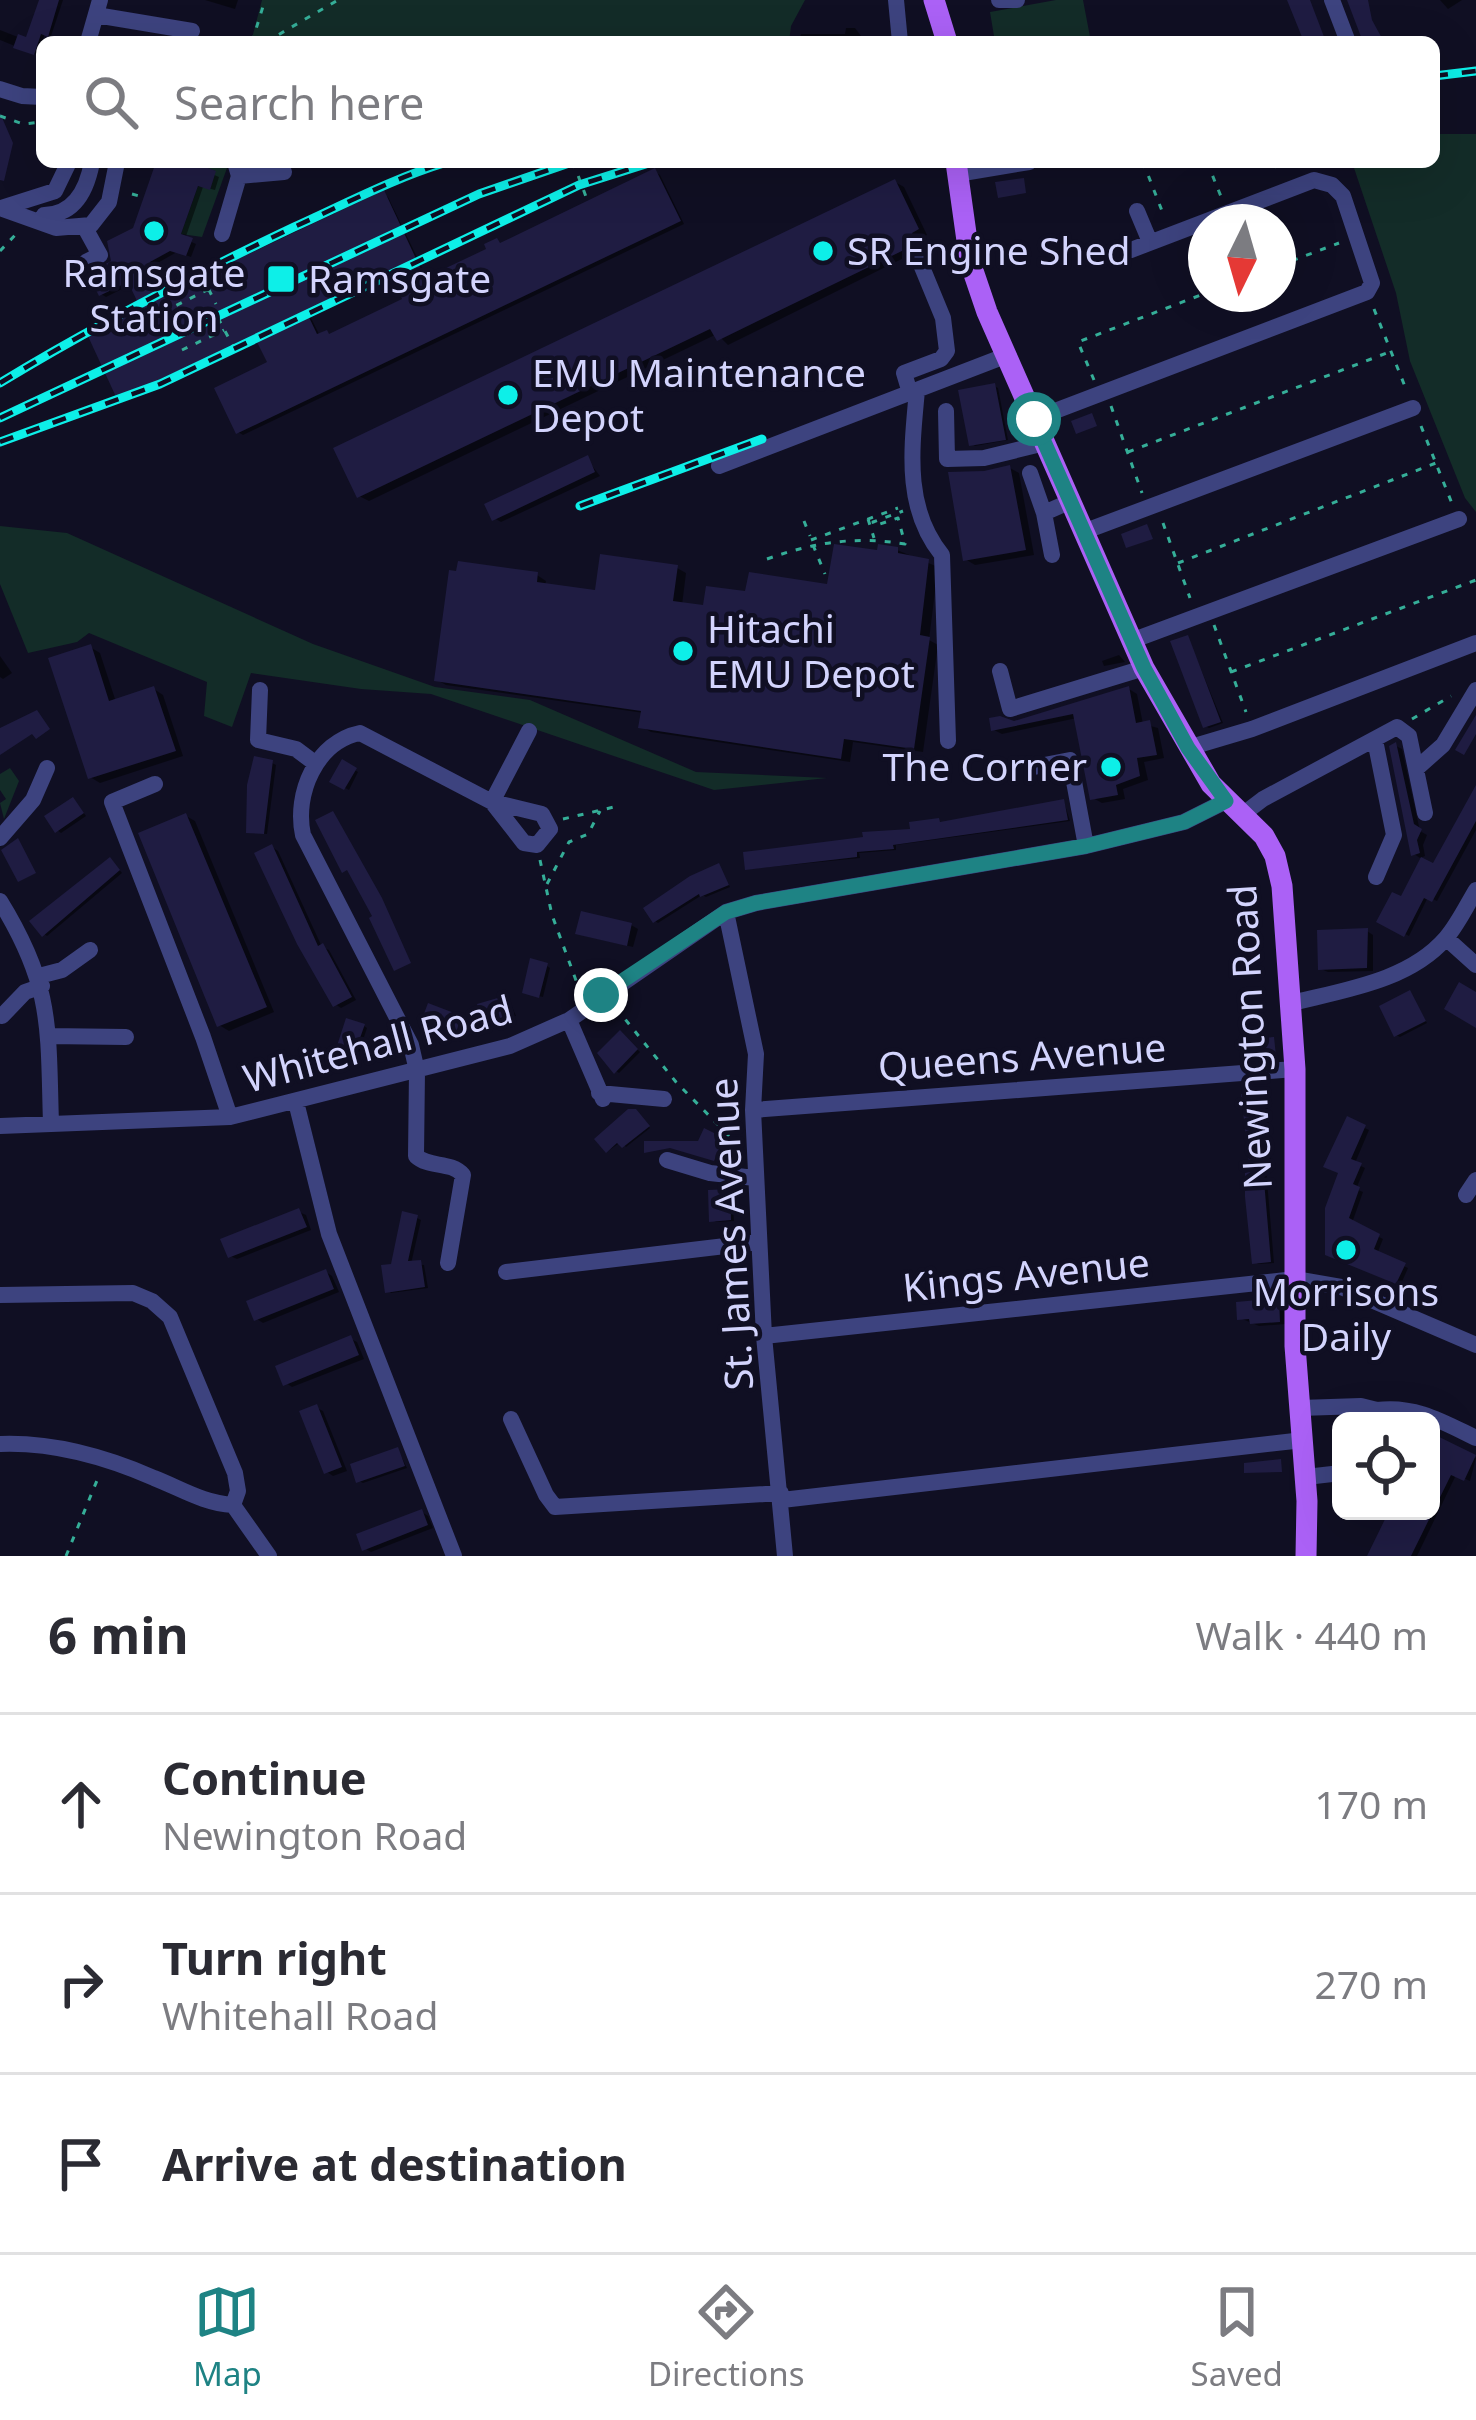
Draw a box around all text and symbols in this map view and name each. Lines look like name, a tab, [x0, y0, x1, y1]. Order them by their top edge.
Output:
search box	[36, 36, 1440, 168]
icon: search	[78, 69, 144, 135]
text: Search here	[174, 72, 424, 133]
north arrow	[1188, 204, 1296, 312]
marker: Ramsgate Station	[141, 218, 167, 244]
place label: SR Engine Shed	[847, 223, 1130, 276]
marker: SR Engine Shed	[810, 238, 836, 264]
place label: Ramsgate Station	[62, 245, 246, 343]
place label: Ramsgate	[308, 251, 491, 304]
marker: Ramsgate	[265, 263, 297, 295]
place label: EMU Maintenance Depot	[532, 345, 866, 443]
marker: EMU Maintenance Depot	[495, 382, 521, 408]
route start	[1007, 392, 1061, 446]
place label: Hitachi EMU Depot	[707, 601, 915, 699]
marker: Hitachi EMU Depot	[670, 638, 696, 664]
place label: The Corner	[883, 739, 1087, 792]
marker: The Corner	[1098, 754, 1124, 780]
street label: Newington Road	[1214, 883, 1283, 1191]
route end	[574, 968, 628, 1022]
street label: Whitehall Road	[237, 981, 518, 1104]
street label: Queens Avenue	[876, 1019, 1168, 1092]
street label: St. James Avenue	[695, 1076, 764, 1392]
street label: Kings Avenue	[900, 1234, 1152, 1313]
marker: Morrisons Daily	[1333, 1237, 1359, 1263]
place label: Morrisons Daily	[1253, 1264, 1439, 1362]
map controls	[1332, 1412, 1440, 1520]
button: locate	[1332, 1412, 1440, 1520]
text: 6 min	[48, 1599, 189, 1669]
text: Walk · 440 m	[1195, 1608, 1428, 1661]
text: Continue	[162, 1747, 367, 1808]
icon: ahead	[48, 1771, 114, 1837]
text: 170 m	[1314, 1777, 1428, 1830]
text: Newington Road	[162, 1808, 467, 1861]
text: Turn right	[162, 1927, 387, 1988]
icon: right	[48, 1951, 114, 2017]
text: 270 m	[1314, 1957, 1428, 2010]
text: Whitehall Road	[162, 1988, 438, 2041]
icon: arrive	[48, 2131, 114, 2197]
text: Arrive at destination	[162, 2133, 627, 2194]
tab: Map	[193, 2279, 262, 2396]
tab: Directions	[648, 2279, 805, 2396]
tab: Saved	[1191, 2279, 1283, 2396]

